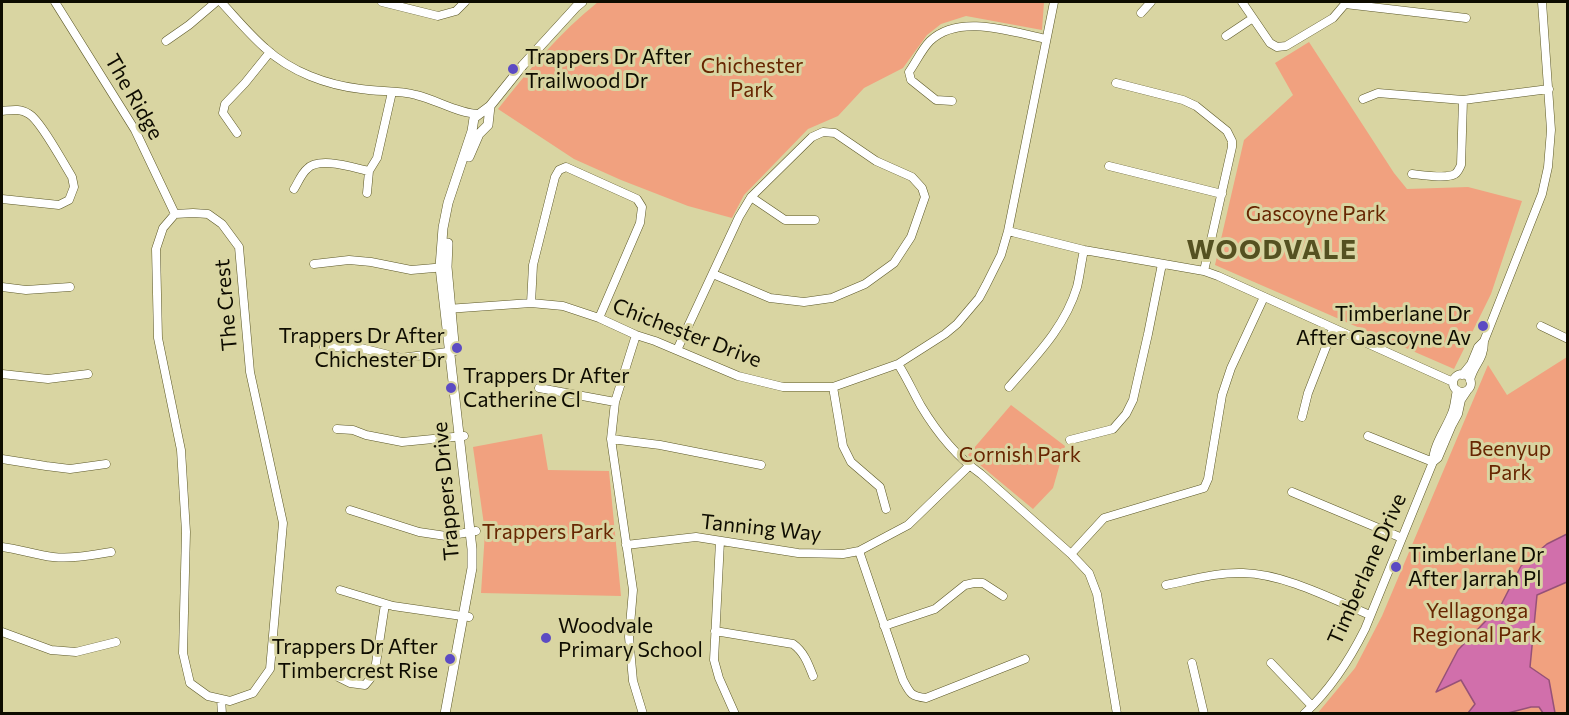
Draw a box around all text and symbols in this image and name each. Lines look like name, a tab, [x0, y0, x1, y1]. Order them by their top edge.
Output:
place label: Trappers Dr After Trailwood Dr	[525, 44, 692, 94]
street label: The Ridge	[99, 50, 169, 144]
park label: Chichester Park	[701, 53, 803, 103]
marker: Trappers Dr After Trailwood Dr	[506, 62, 520, 76]
park label: Gascoyne Park	[1246, 201, 1386, 227]
district label: WOODVALE	[1186, 234, 1358, 266]
street label: The Crest	[209, 258, 243, 352]
street label: Chichester Drive	[609, 293, 765, 373]
place label: Timberlane Dr After Gascoyne Av	[1296, 301, 1471, 351]
marker: Timberlane Dr After Gascoyne Av	[1476, 319, 1490, 333]
place label: Trappers Dr After Chichester Dr	[278, 323, 445, 373]
marker: Trappers Dr After Chichester Dr	[450, 341, 464, 355]
place label: Trappers Dr After Catherine Cl	[463, 363, 630, 413]
marker: Trappers Dr After Catherine Cl	[444, 381, 458, 395]
street label: Trappers Drive	[427, 421, 465, 561]
park label: Beenyup Park	[1469, 436, 1551, 486]
park label: Cornish Park	[959, 442, 1081, 468]
street label: Timberlane Drive	[1322, 489, 1412, 649]
street label: Tanning Way	[699, 509, 823, 547]
park label: Trappers Park	[482, 519, 614, 545]
place label: Timberlane Dr After Jarrah Pl	[1408, 542, 1544, 592]
marker: Timberlane Dr After Jarrah Pl	[1389, 560, 1403, 574]
park label: Yellagonga Regional Park	[1412, 598, 1542, 648]
place label: Woodvale Primary School	[558, 613, 703, 663]
marker: Woodvale Primary School	[539, 631, 553, 645]
place label: Trappers Dr After Timbercrest Rise	[271, 634, 438, 684]
marker: Trappers Dr After Timbercrest Rise	[443, 652, 457, 666]

